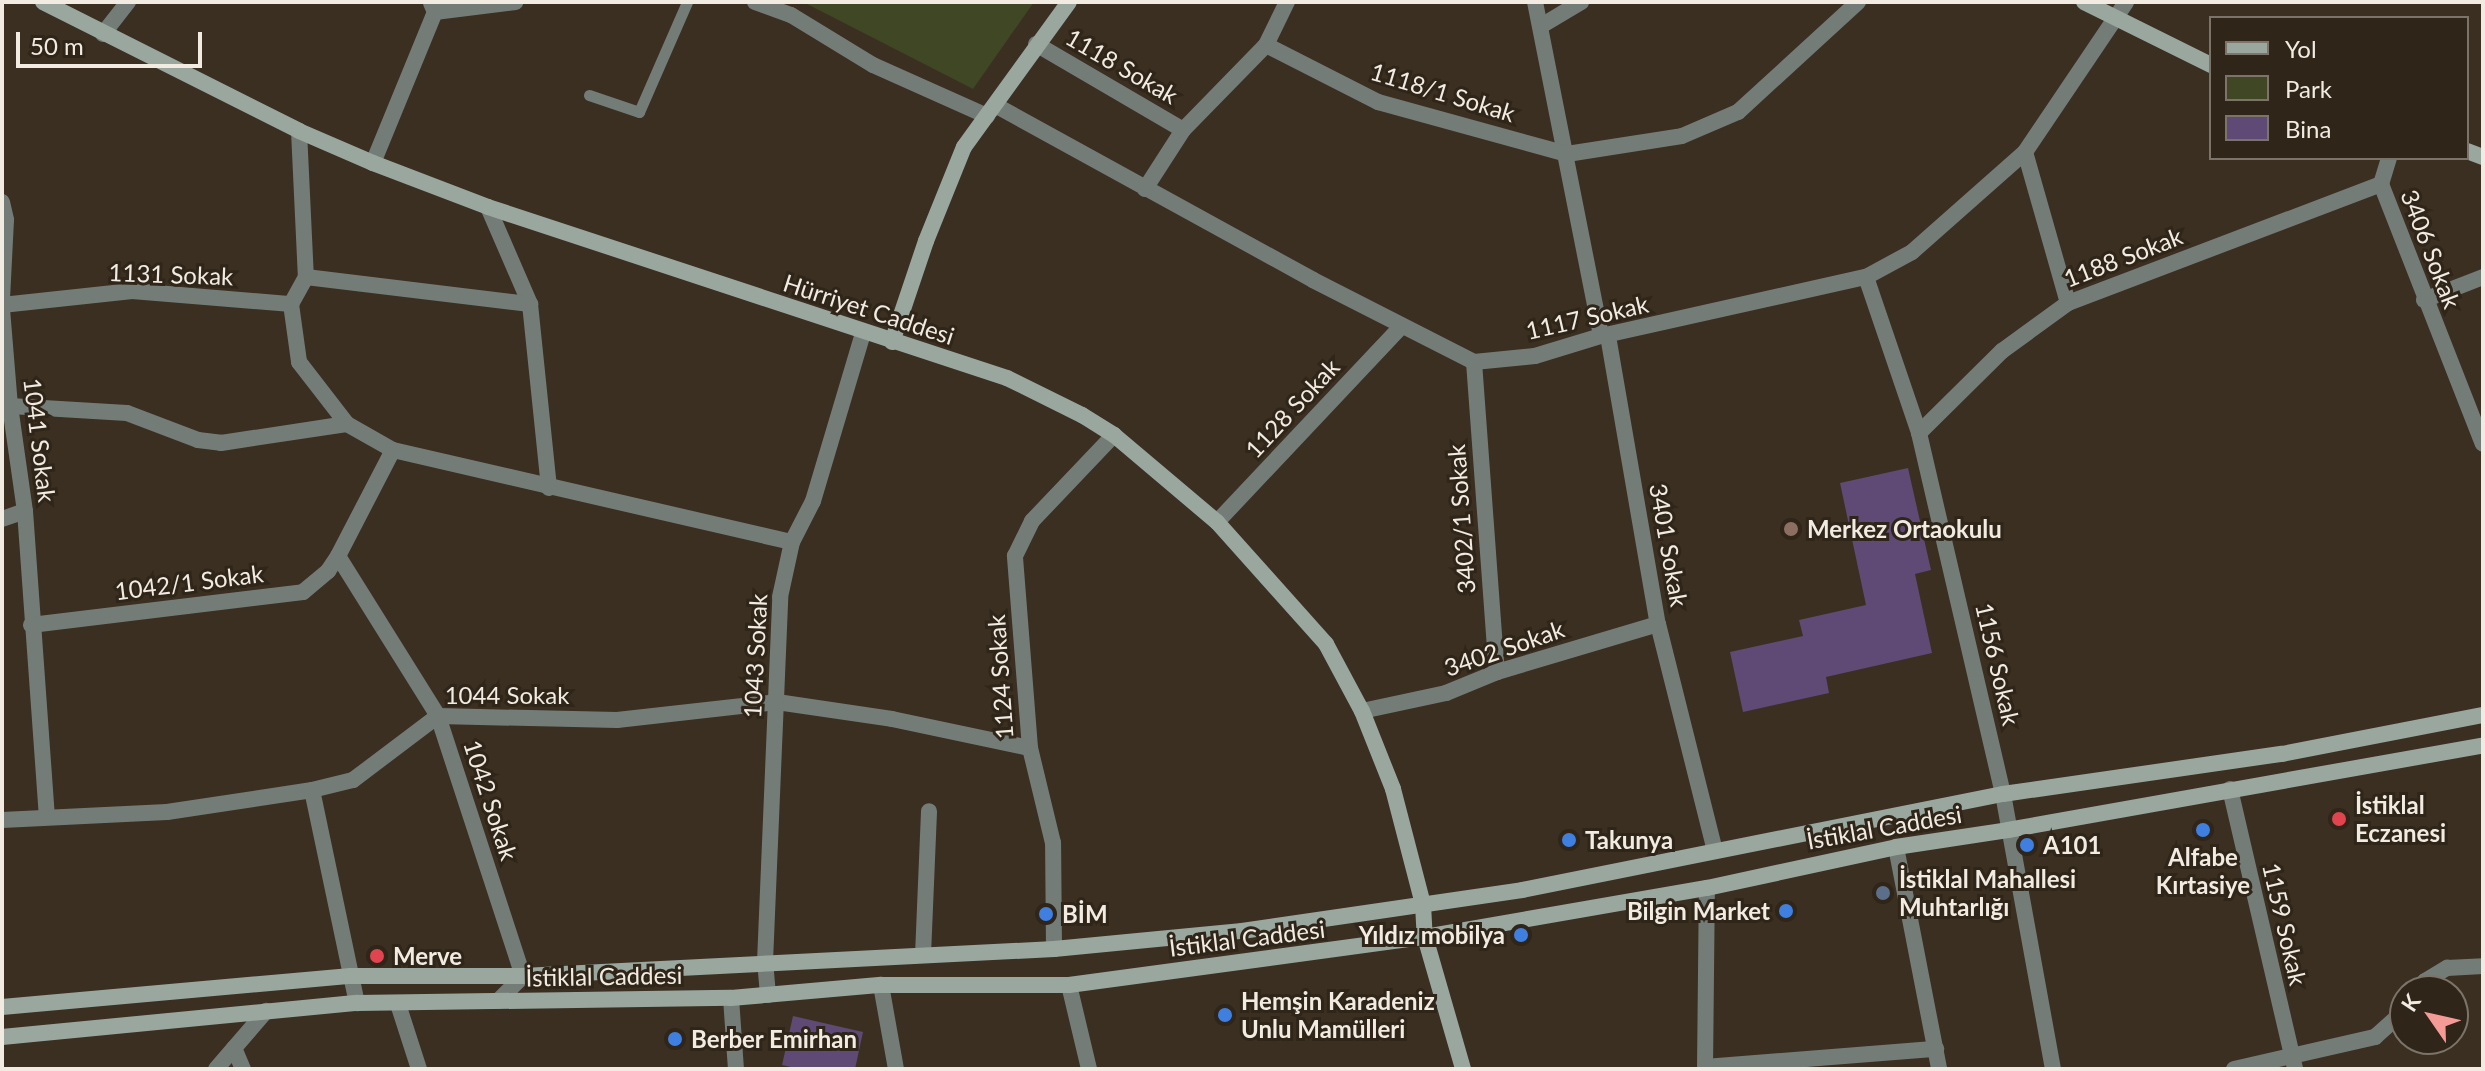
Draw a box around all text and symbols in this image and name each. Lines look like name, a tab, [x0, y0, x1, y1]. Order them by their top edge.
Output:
scale bar	[20, 16, 206, 66]
legend	[2209, 16, 2469, 160]
street label: 1118 Sokak	[1061, 22, 1183, 110]
text: 50 m	[30, 31, 84, 60]
text: Yol	[2285, 34, 2317, 63]
street label: 1118/1 Sokak	[1367, 56, 1519, 128]
text: Park	[2285, 74, 2332, 103]
text: Bina	[2285, 114, 2331, 143]
street label: 3406 Sokak	[2395, 186, 2467, 312]
street label: 1188 Sokak	[2060, 221, 2186, 293]
street label: 1131 Sokak	[108, 257, 234, 291]
street label: Hürriyet Caddesi	[780, 268, 958, 350]
street label: 1117 Sokak	[1523, 289, 1651, 345]
street label: 1128 Sokak	[1239, 353, 1345, 463]
street label: 1041 Sokak	[18, 376, 62, 504]
street label: 3402/1 Sokak	[1441, 443, 1481, 595]
street label: 3401 Sokak	[1644, 481, 1694, 609]
place label: Merkez Ortaokulu	[1807, 515, 2002, 543]
marker: Merkez Ortaokulu	[1782, 520, 1800, 538]
street label: 1042/1 Sokak	[113, 559, 265, 605]
street label: 1043 Sokak	[737, 593, 773, 719]
street label: 1156 Sokak	[1970, 600, 2026, 728]
street label: 1124 Sokak	[981, 614, 1019, 740]
street label: 3402 Sokak	[1440, 614, 1568, 682]
street label: 1044 Sokak	[445, 681, 569, 709]
street label: 1042 Sokak	[458, 736, 524, 864]
place label: İstiklal Eczanesi	[2355, 791, 2446, 847]
street label: İstiklal Caddesi	[1804, 799, 1964, 855]
marker: İstiklal Eczanesi	[2330, 810, 2348, 828]
marker: Alfabe Kırtasiye	[2194, 821, 2212, 839]
place label: Takunya	[1585, 826, 1673, 854]
marker: Takunya	[1560, 831, 1578, 849]
place label: A101	[2043, 831, 2101, 859]
marker: A101	[2018, 836, 2036, 854]
place label: Alfabe Kırtasiye	[2156, 843, 2250, 899]
street label: 1159 Sokak	[2257, 860, 2313, 988]
place label: İstiklal Mahallesi Muhtarlığı	[1899, 865, 2076, 921]
marker: İstiklal Mahallesi Muhtarlığı	[1874, 884, 1892, 902]
place label: Bilgin Market	[1627, 897, 1770, 925]
place label: BİM	[1062, 900, 1108, 928]
marker: Bilgin Market	[1777, 902, 1795, 920]
marker: BİM	[1037, 905, 1055, 923]
street label: İstiklal Caddesi	[1167, 914, 1327, 962]
place label: Yıldız mobilya	[1359, 921, 1505, 949]
marker: Yıldız mobilya	[1512, 926, 1530, 944]
place label: Merve	[393, 942, 462, 970]
marker: Merve	[368, 947, 386, 965]
street label: İstiklal Caddesi	[525, 960, 683, 992]
north arrow	[2389, 975, 2469, 1055]
place label: Hemşin Karadeniz Unlu Mamülleri	[1241, 987, 1435, 1043]
text: K	[2395, 989, 2426, 1016]
marker: Hemşin Karadeniz Unlu Mamülleri	[1216, 1006, 1234, 1024]
place label: Berber Emirhan	[691, 1025, 858, 1053]
marker: Berber Emirhan	[666, 1030, 684, 1048]

